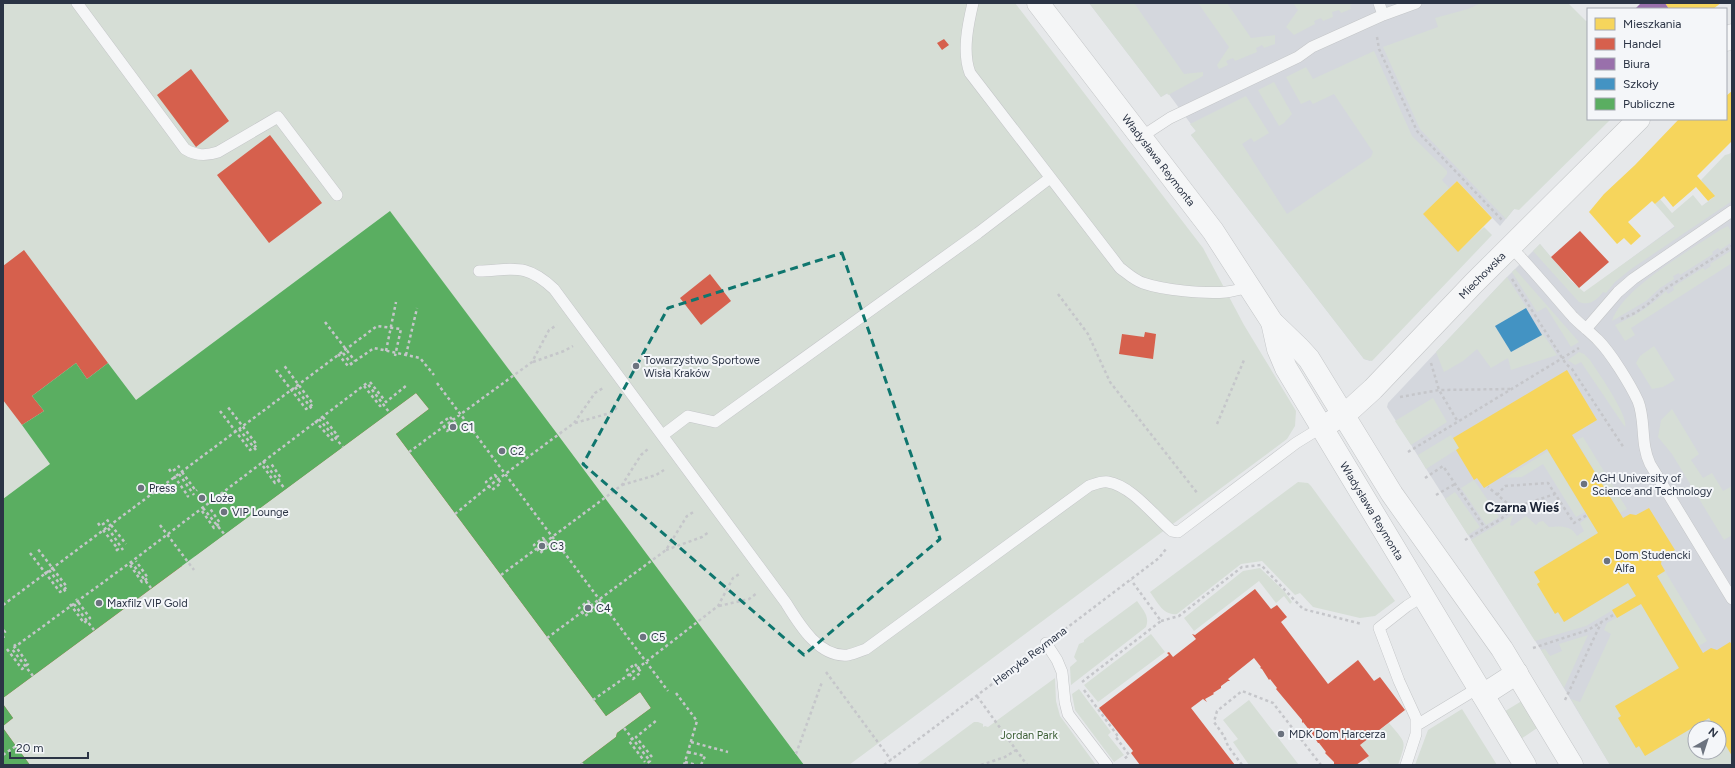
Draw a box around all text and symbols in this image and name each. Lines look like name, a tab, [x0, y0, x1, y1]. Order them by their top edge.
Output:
legend	[1587, 8, 1727, 120]
text: Mieszkania	[1623, 17, 1681, 31]
text: Handel	[1623, 37, 1661, 51]
text: Biura	[1623, 57, 1650, 71]
text: Szkoły	[1623, 77, 1659, 91]
text: Publiczne	[1623, 97, 1675, 111]
street label: Władysława Reymonta	[1119, 112, 1198, 209]
street label: Miechowska	[1456, 249, 1508, 302]
place label: Towarzystwo Sportowe Wisła Kraków	[644, 354, 760, 380]
marker: Towarzystwo Sportowe Wisła Kraków	[631, 361, 641, 371]
place label: C1	[461, 421, 473, 434]
marker: C1	[448, 422, 458, 432]
place label: C2	[510, 445, 524, 458]
marker: C2	[497, 446, 507, 456]
street label: Władysława Reymonta	[1337, 459, 1407, 562]
place label: AGH University of Science and Technology	[1592, 472, 1712, 498]
marker: AGH University of Science and Technology	[1579, 479, 1589, 489]
place label: Press	[149, 482, 175, 495]
marker: Press	[136, 483, 146, 493]
place label: Loże	[210, 492, 234, 505]
marker: Loże	[197, 493, 207, 503]
district label: Czarna Wieś	[1485, 500, 1559, 515]
place label: VIP Lounge	[232, 506, 289, 519]
marker: VIP Lounge	[219, 507, 229, 517]
place label: C3	[550, 540, 564, 553]
marker: C3	[537, 541, 547, 551]
place label: Dom Studencki Alfa	[1615, 549, 1691, 575]
marker: Dom Studencki Alfa	[1602, 556, 1612, 566]
place label: Maxfilz VIP Gold	[107, 597, 188, 610]
marker: Maxfilz VIP Gold	[94, 598, 104, 608]
place label: C4	[596, 602, 611, 615]
marker: C4	[583, 603, 593, 613]
street label: Henryka Reymana	[991, 624, 1069, 688]
place label: C5	[651, 631, 665, 644]
marker: C5	[638, 632, 648, 642]
north arrow	[1687, 720, 1727, 760]
text: N	[1706, 725, 1720, 740]
place label: MDK Dom Harcerza	[1289, 728, 1386, 741]
park label: Jordan Park	[1000, 729, 1058, 742]
marker: MDK Dom Harcerza	[1276, 729, 1286, 739]
scale bar	[10, 734, 88, 760]
text: 20 m	[16, 741, 44, 755]

